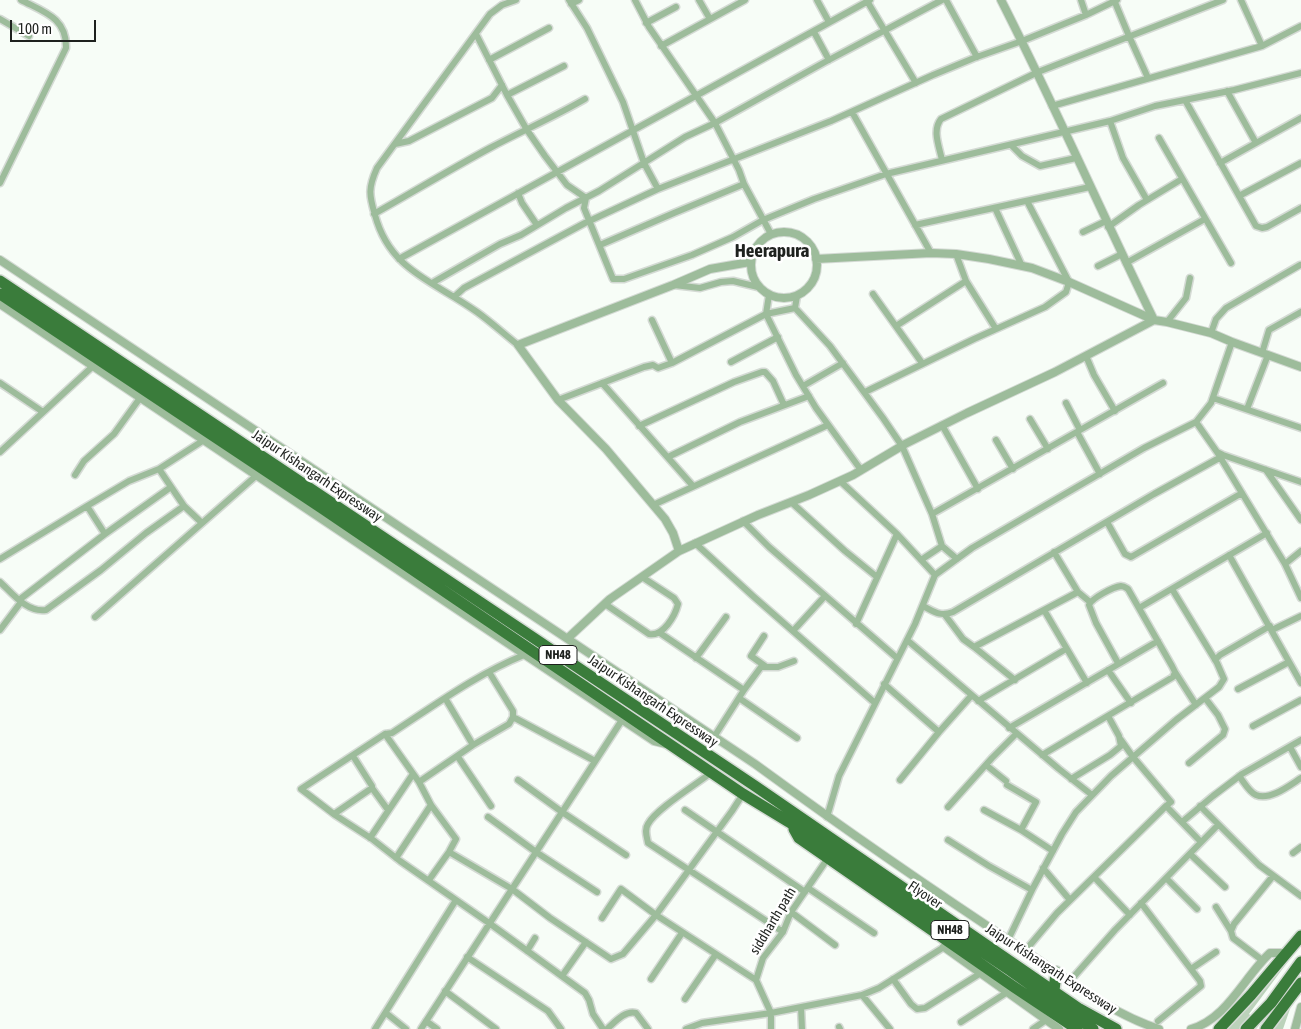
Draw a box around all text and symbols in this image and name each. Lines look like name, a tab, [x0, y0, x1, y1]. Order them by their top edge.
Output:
scale bar	[12, 10, 99, 42]
text: 100 m	[18, 20, 52, 37]
district label: Heerapura	[735, 240, 809, 262]
street label: Jaipur Kishangarh Expressway	[249, 426, 385, 526]
road number: NH48	[539, 646, 577, 664]
street label: Jaipur Kishangarh Expressway	[585, 651, 721, 751]
street label: Flyover	[905, 878, 945, 912]
street label: siddharth path	[746, 884, 800, 958]
road number: NH48	[931, 920, 969, 940]
street label: Jaipur Kishangarh Expressway	[982, 920, 1120, 1018]

